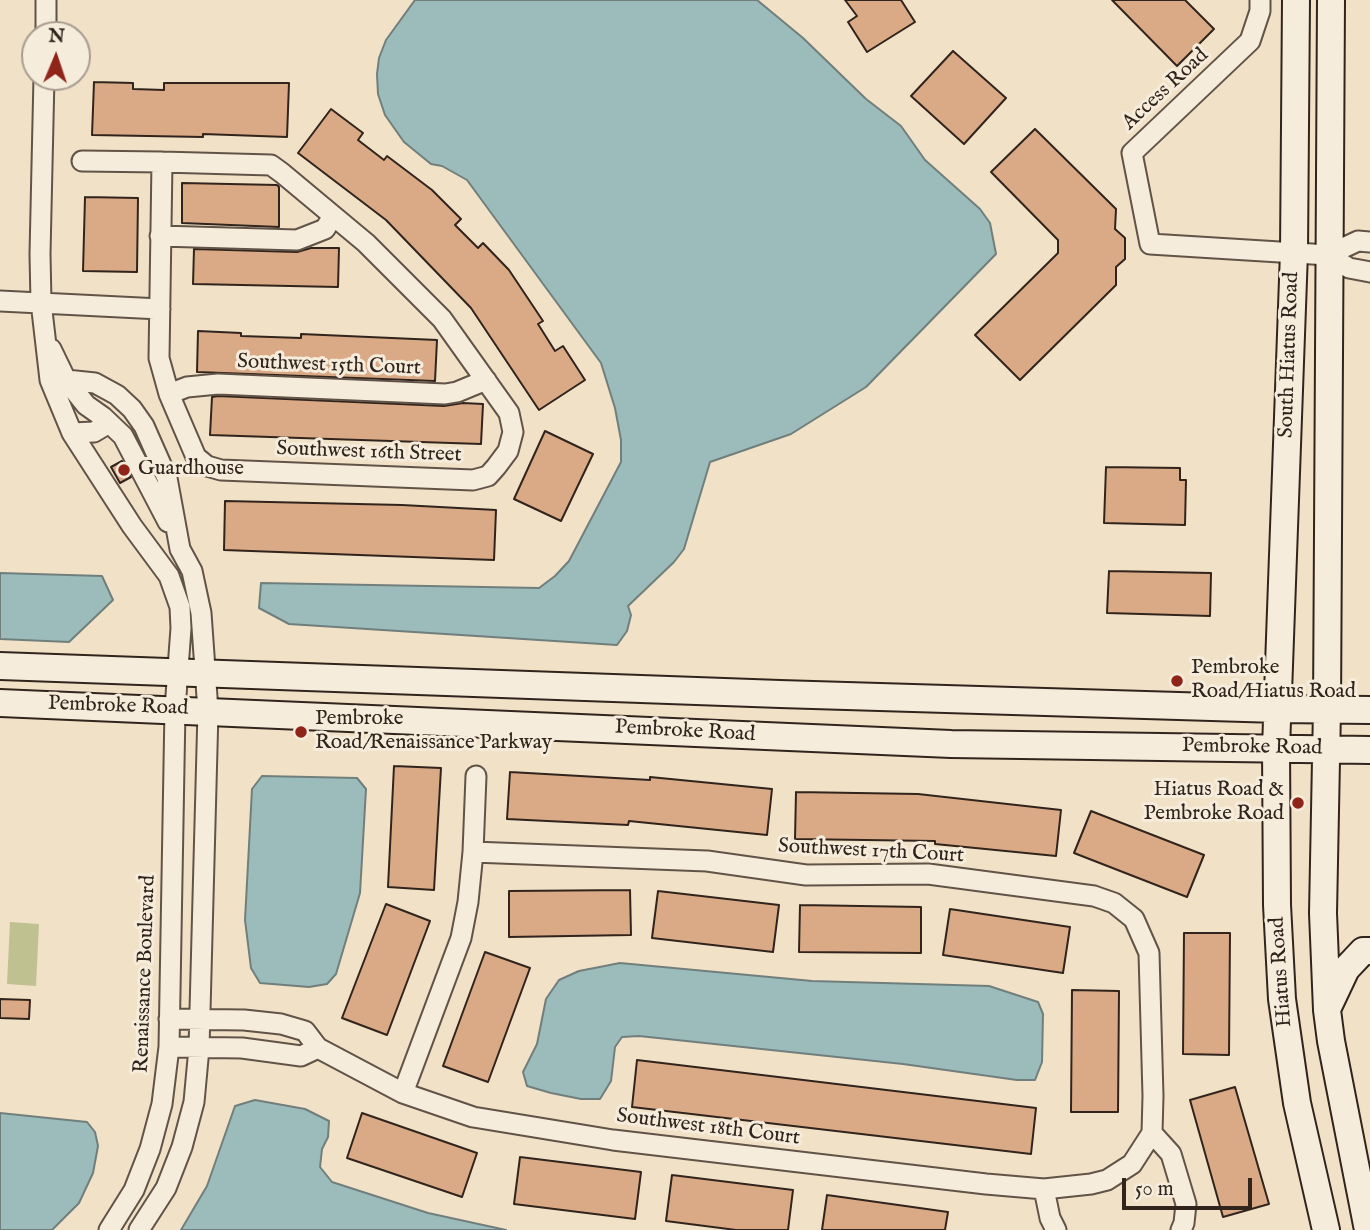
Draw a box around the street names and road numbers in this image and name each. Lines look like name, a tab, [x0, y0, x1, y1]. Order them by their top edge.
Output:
street label: Access Road	[1118, 44, 1214, 136]
street label: South Hiatus Road	[1275, 272, 1305, 438]
street label: Southwest 15th Court	[237, 350, 421, 382]
street label: Southwest 16th Street	[276, 437, 462, 469]
street label: Pembroke Road	[47, 692, 189, 722]
street label: Pembroke Road	[614, 716, 756, 748]
street label: Pembroke Road	[1182, 734, 1322, 762]
street label: Southwest 17th Court	[777, 835, 965, 869]
street label: Renaissance Boulevard	[130, 875, 162, 1073]
street label: Hiatus Road	[1266, 916, 1298, 1028]
street label: Southwest 18th Court	[615, 1104, 801, 1152]

